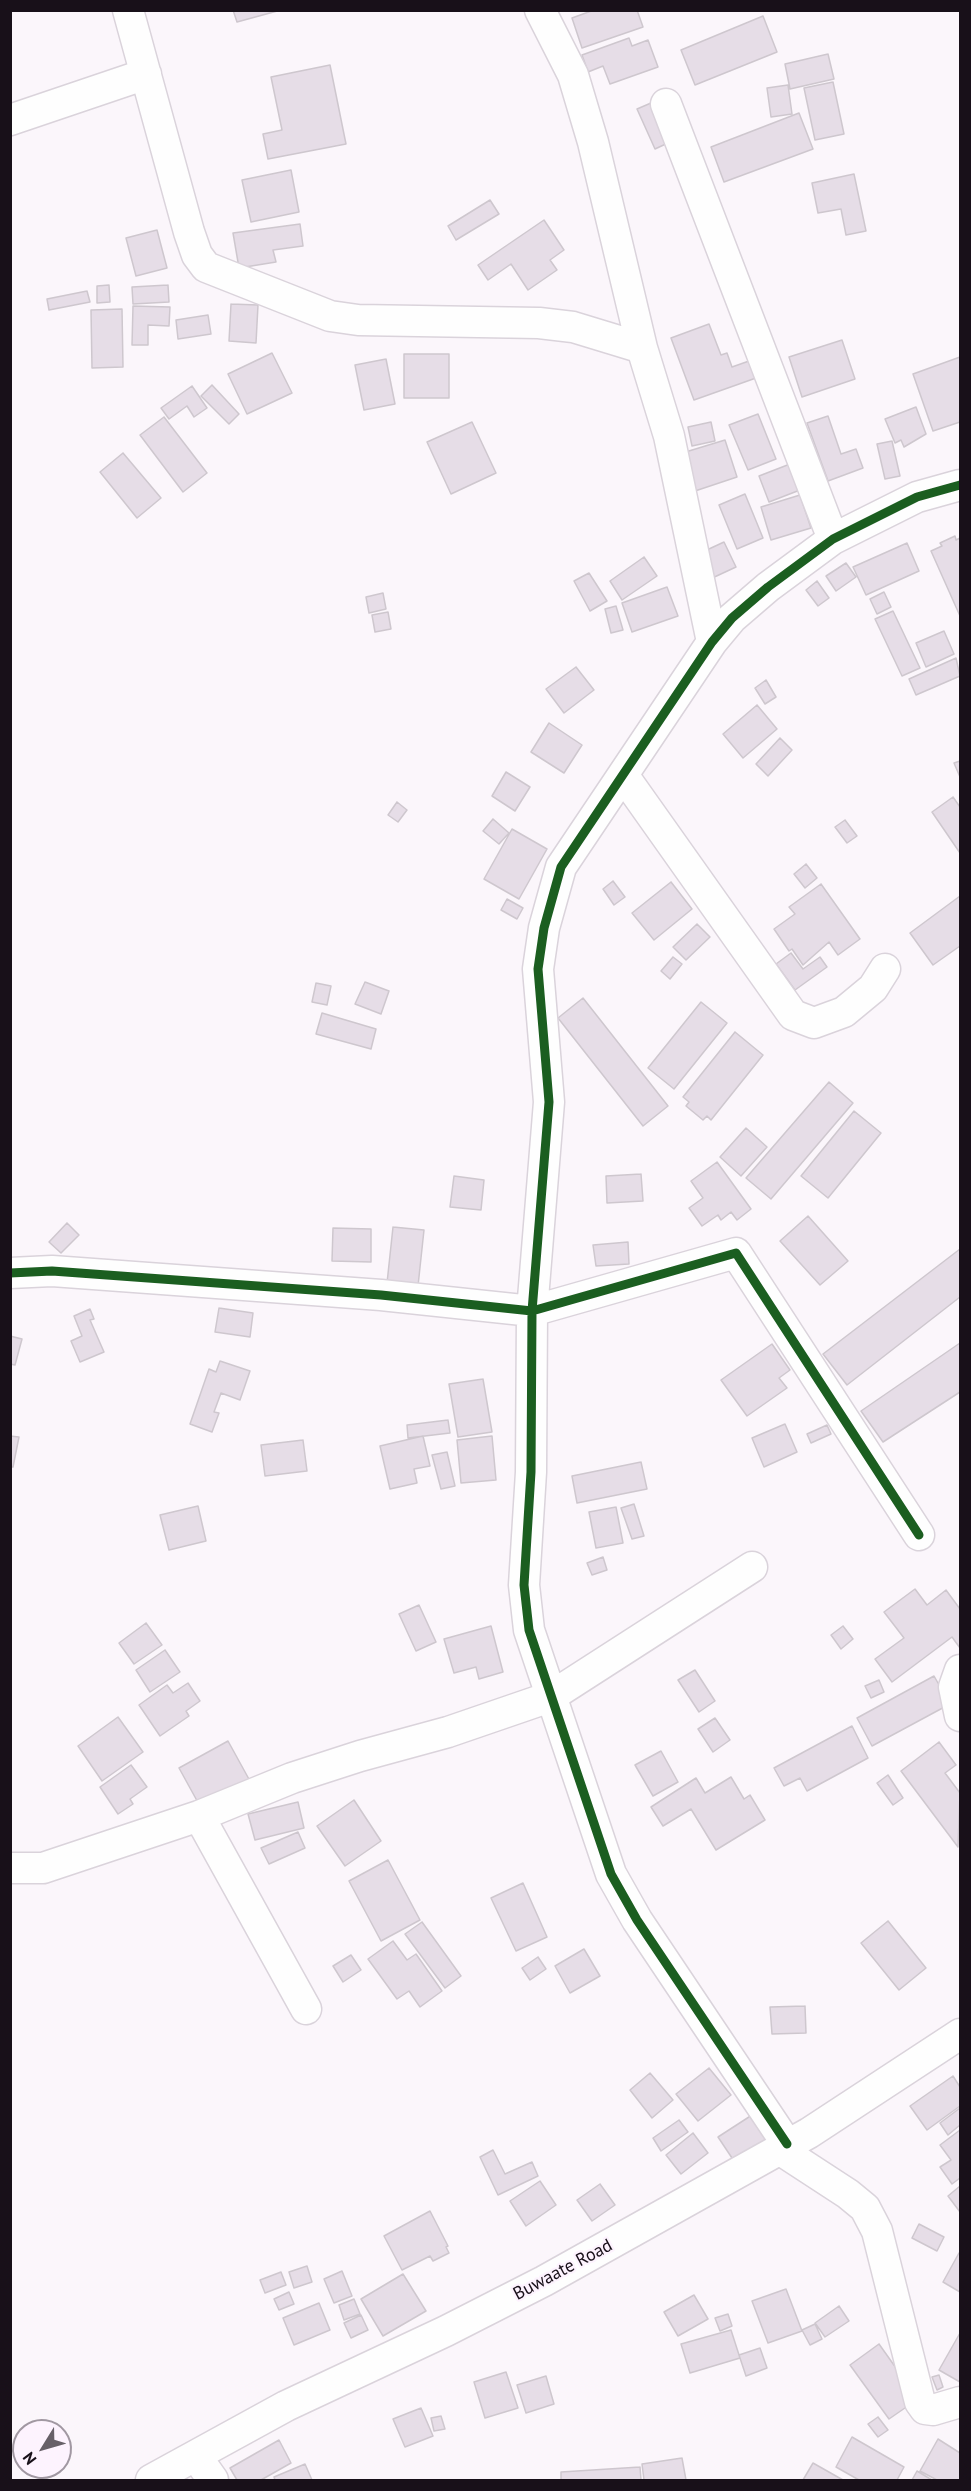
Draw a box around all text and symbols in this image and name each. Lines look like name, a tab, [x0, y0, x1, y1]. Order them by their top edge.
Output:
street label: Buwaate Road	[510, 2235, 616, 2305]
north arrow	[12, 2419, 72, 2479]
text: N	[18, 2448, 40, 2469]

